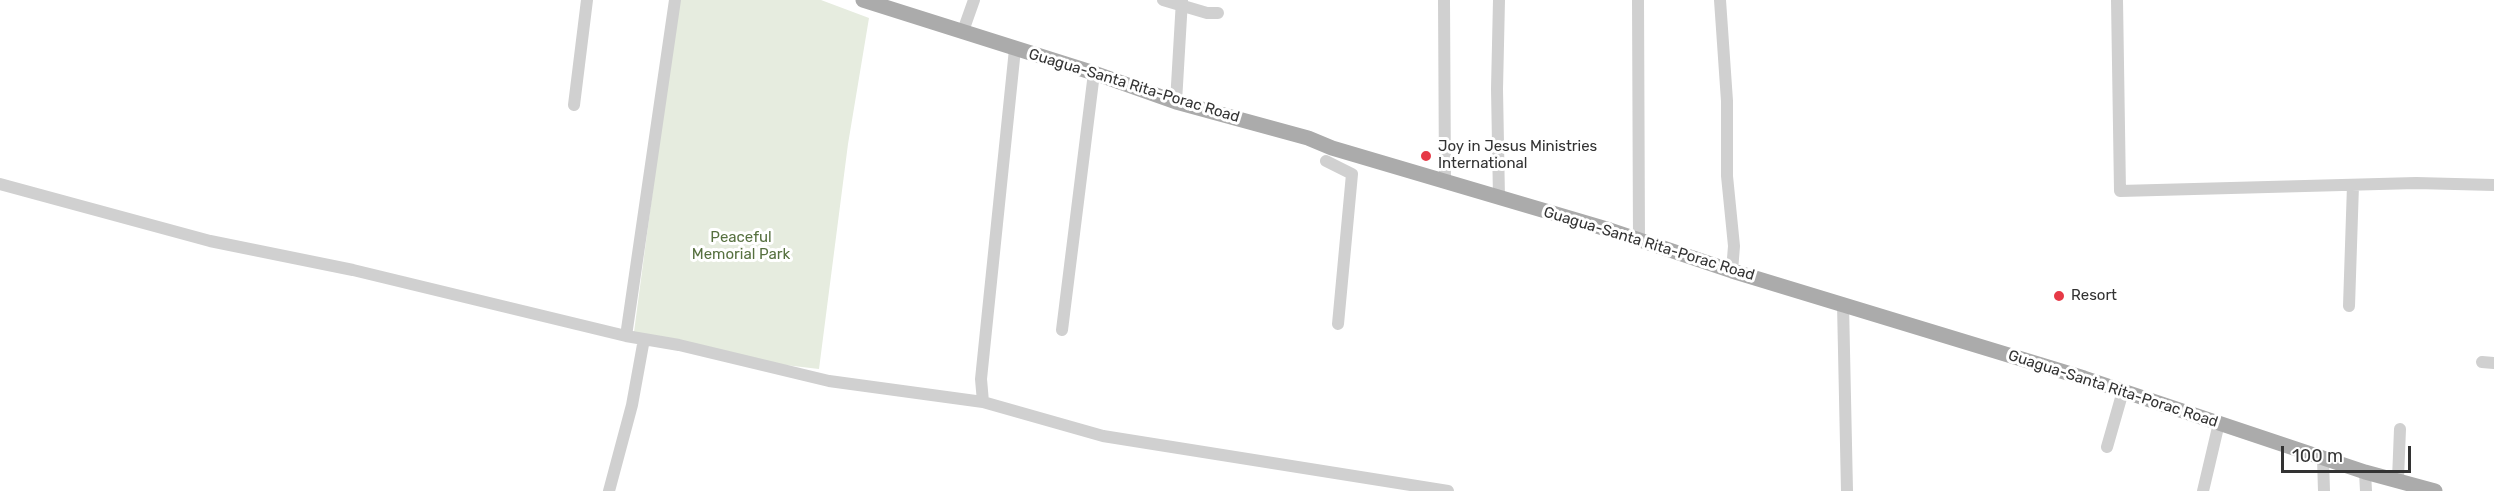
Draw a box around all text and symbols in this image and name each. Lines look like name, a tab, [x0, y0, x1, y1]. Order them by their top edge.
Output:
street label: Guagua-Santa Rita-Porac Road	[1026, 45, 1242, 127]
place label: Joy in Jesus Ministries International	[1438, 138, 1597, 173]
marker: Joy in Jesus Ministries International	[1419, 149, 1433, 163]
street label: Guagua-Santa Rita-Porac Road	[1541, 203, 1757, 285]
park label: Peaceful Memorial Park	[692, 229, 790, 264]
place label: Resort	[2071, 287, 2117, 305]
marker: Resort	[2052, 289, 2066, 303]
street label: Guagua-Santa Rita-Porac Road	[2006, 347, 2220, 431]
scale bar	[2284, 434, 2414, 472]
text: 100 m	[2292, 445, 2343, 467]

